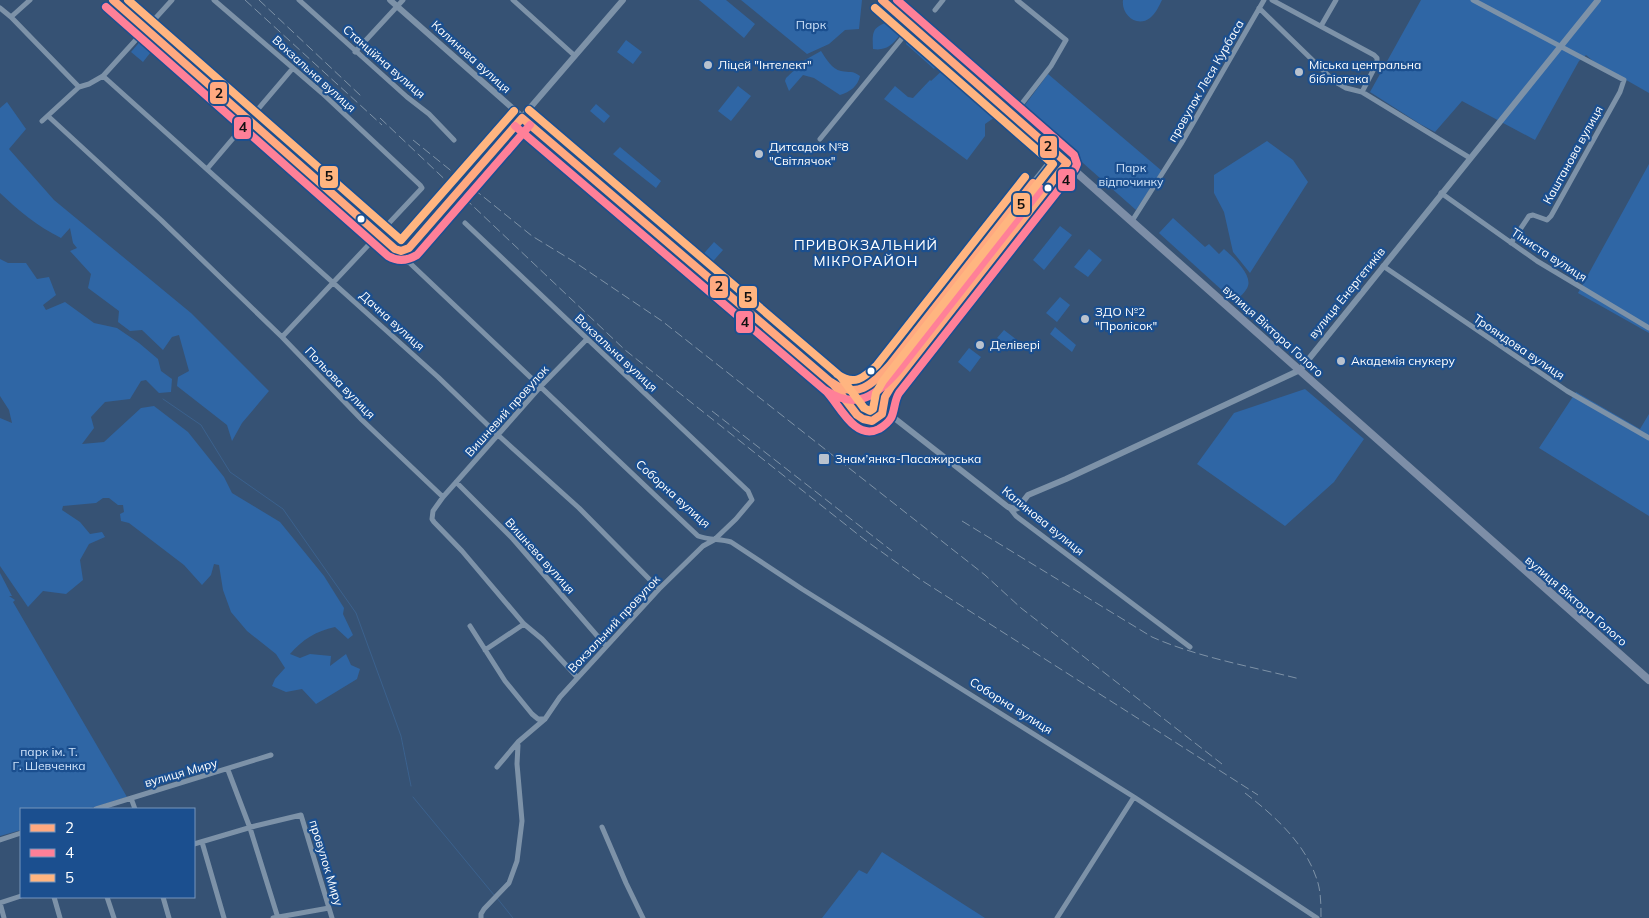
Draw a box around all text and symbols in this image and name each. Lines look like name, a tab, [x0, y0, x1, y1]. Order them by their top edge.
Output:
street label: Калинова вулиця	[429, 17, 514, 96]
park label: Парк	[796, 17, 827, 32]
street label: провулок Леся Курбаса	[1164, 17, 1247, 144]
street label: Станційна вулиця	[340, 22, 429, 101]
street label: Вокзальна вулиця	[269, 32, 359, 115]
place label: Ліцей "Інтелект"	[718, 57, 812, 72]
place label: Міська центральна бібліотека	[1309, 57, 1421, 86]
marker: Ліцей "Інтелект"	[702, 59, 714, 71]
marker: Міська центральна бібліотека	[1293, 66, 1305, 78]
line badge: 2	[209, 81, 228, 105]
text: 2	[215, 84, 223, 102]
street label: Каштанова вулиця	[1539, 103, 1606, 207]
line badge: 4	[233, 116, 252, 140]
text: 4	[239, 118, 248, 136]
line badge: 2	[1039, 135, 1058, 159]
text: 2	[1044, 137, 1052, 155]
place label: Дитсадок №8 "Світлячок"	[769, 139, 849, 168]
marker: Дитсадок №8 "Світлячок"	[753, 148, 765, 160]
park label: Парк відпочинку	[1098, 160, 1164, 189]
line badge: 5	[319, 165, 339, 189]
text: 5	[325, 167, 333, 185]
line badge: 4	[1057, 168, 1076, 192]
text: 4	[1062, 171, 1071, 189]
unlabelled marker	[1043, 183, 1053, 193]
line badge: 5	[1012, 192, 1031, 216]
text: 5	[1017, 195, 1025, 213]
unlabelled marker	[356, 214, 366, 224]
street label: Тіниста вулиця	[1509, 224, 1590, 285]
district label: ПРИВОКЗАЛЬНИЙ МІКРОРАЙОН	[794, 236, 938, 270]
street label: вулиця Енергетиків	[1305, 244, 1388, 341]
line badge: 2	[709, 275, 729, 299]
text: 2	[715, 277, 723, 295]
street label: вулиця Віктора Голого	[1220, 281, 1327, 380]
line badge: 5	[738, 285, 758, 309]
street label: Дачна вулиця	[357, 288, 428, 354]
text: 5	[744, 288, 752, 306]
place label: ЗДО №2 "Пролісок"	[1095, 304, 1157, 333]
line badge: 4	[735, 310, 754, 334]
street label: Вокзальна вулиця	[572, 311, 661, 395]
street label: Трояндова вулиця	[1471, 311, 1568, 383]
text: 4	[741, 313, 750, 331]
marker: ЗДО №2 "Пролісок"	[1079, 313, 1091, 325]
place label: Делівері	[990, 337, 1040, 352]
marker: Делівері	[974, 339, 986, 351]
street label: Польова вулиця	[302, 343, 379, 422]
place label: Академія снукеру	[1351, 353, 1455, 368]
marker: Академія снукеру	[1335, 355, 1347, 367]
street label: Вишневий провулок	[462, 361, 552, 459]
unlabelled marker	[866, 366, 876, 376]
place label: Знам’янка-Пасажирська	[835, 451, 981, 466]
marker: Знам’янка-Пасажирська	[817, 452, 831, 466]
street label: Соборна вулиця	[633, 456, 714, 531]
street label: Калинова вулиця	[999, 483, 1088, 558]
street label: Вишнева вулиця	[502, 515, 578, 597]
street label: вулиця Віктора Голого	[1522, 552, 1630, 649]
street label: Вокзальний провулок	[565, 571, 663, 676]
street label: Соборна вулиця	[967, 674, 1055, 737]
park label: парк ім. Т. Г. Шевченка	[12, 744, 86, 773]
street label: вулиця Миру	[143, 755, 220, 790]
legend	[20, 808, 195, 898]
text: 2	[65, 818, 74, 837]
street label: провулок Миру	[306, 818, 347, 908]
text: 4	[65, 843, 74, 862]
text: 5	[65, 868, 74, 887]

